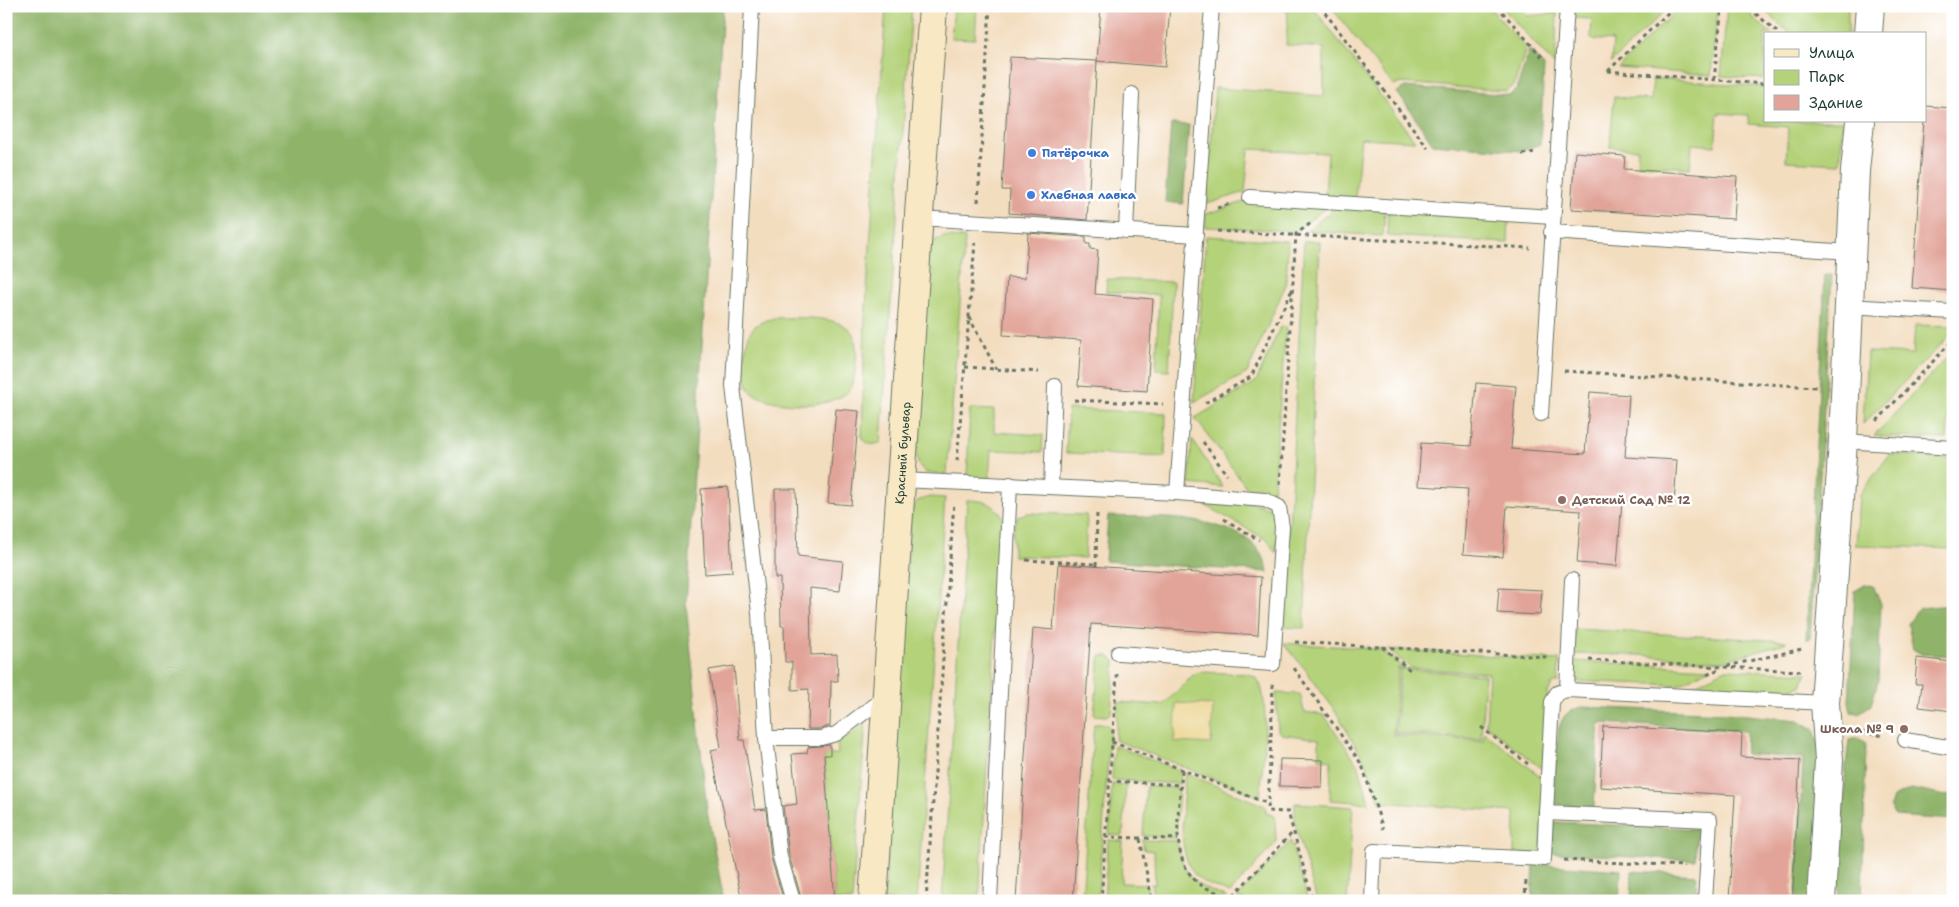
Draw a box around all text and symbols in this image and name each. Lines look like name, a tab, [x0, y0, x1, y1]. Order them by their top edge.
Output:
legend	[1764, 32, 1926, 122]
text: Улица	[1809, 43, 1855, 63]
text: Парк	[1809, 67, 1845, 87]
text: Здание	[1809, 93, 1863, 113]
place label: Пятёрочка	[1042, 145, 1110, 161]
marker: Пятёрочка	[1026, 147, 1038, 159]
place label: Хлебная лавка	[1041, 187, 1137, 203]
marker: Хлебная лавка	[1025, 189, 1037, 201]
street label: Красный бульвар	[892, 401, 914, 505]
place label: Детский Сад № 12	[1572, 492, 1691, 508]
marker: Детский Сад № 12	[1556, 494, 1568, 506]
place label: Школа № 9	[1820, 721, 1894, 737]
marker: Школа № 9	[1898, 723, 1910, 735]

